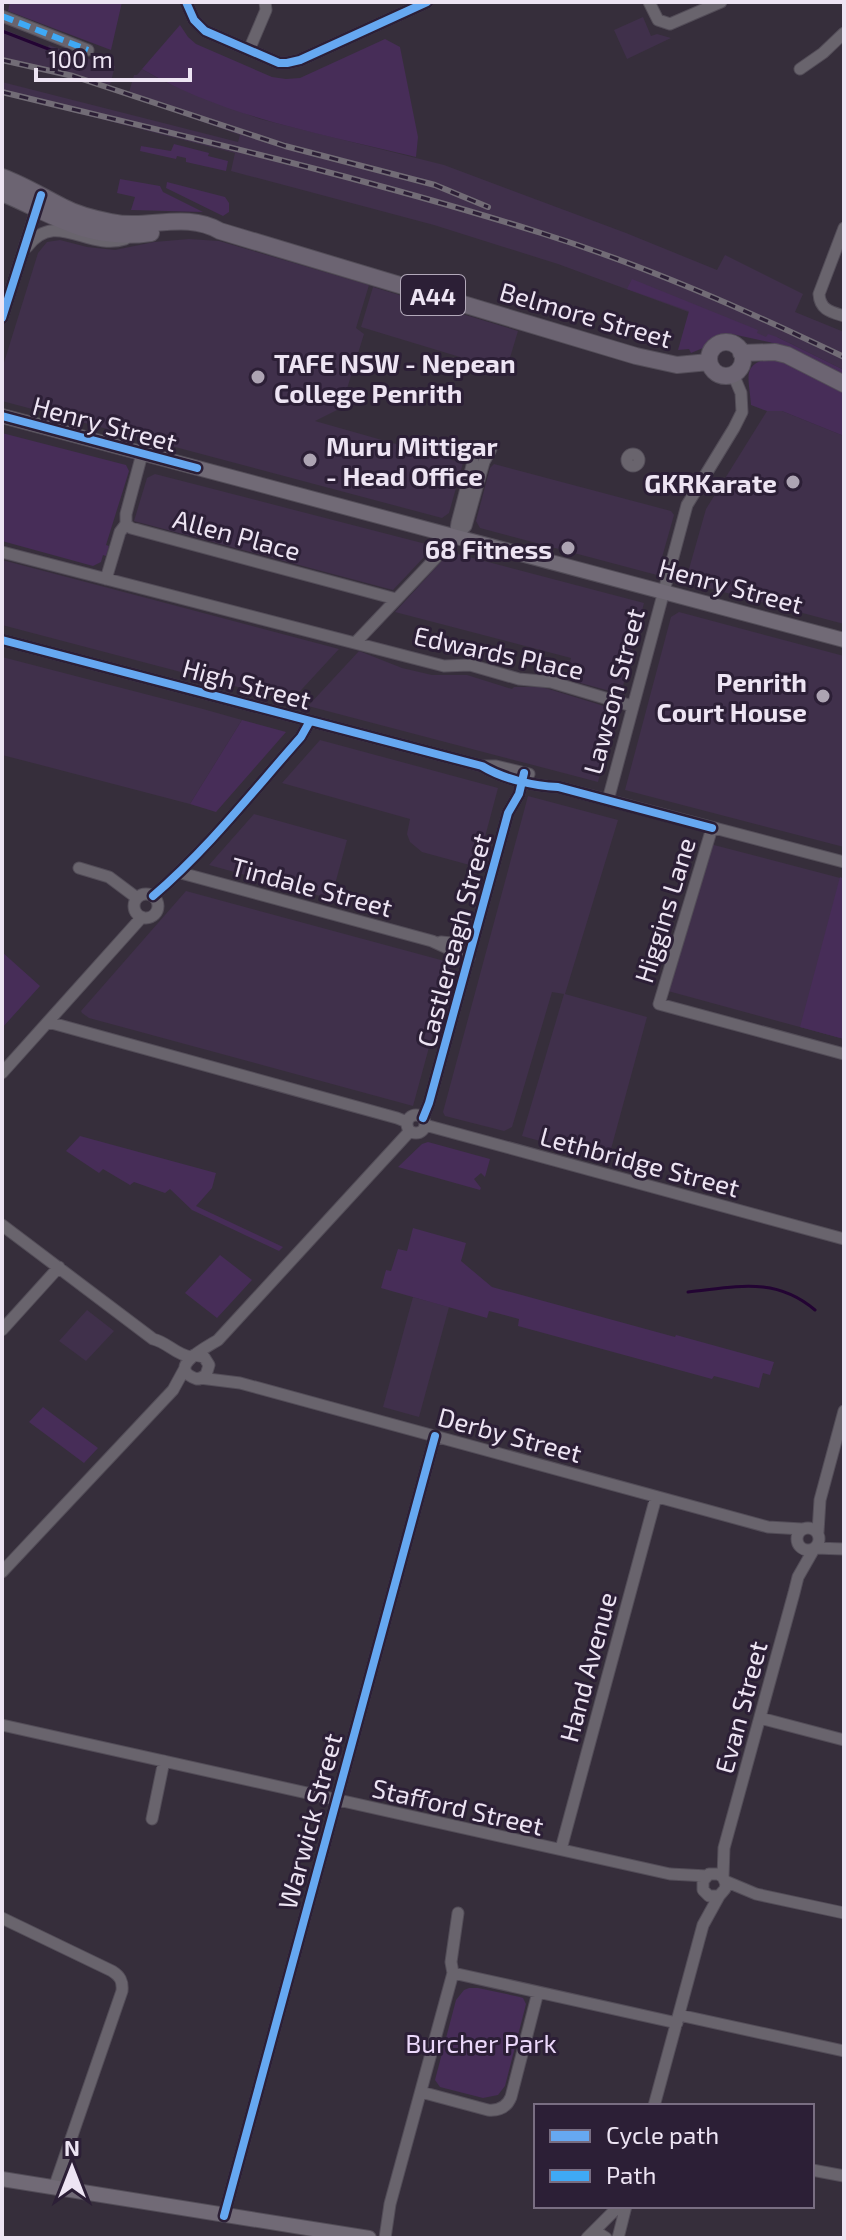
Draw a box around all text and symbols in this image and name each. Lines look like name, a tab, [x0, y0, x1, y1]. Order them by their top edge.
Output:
scale bar	[36, 32, 190, 82]
text: 100 m	[48, 44, 113, 73]
road number: A44	[401, 275, 465, 315]
street label: Belmore Street	[496, 275, 676, 353]
place label: TAFE NSW - Nepean College Penrith	[274, 347, 516, 408]
marker: TAFE NSW - Nepean College Penrith	[249, 368, 267, 386]
street label: Henry Street	[29, 389, 181, 457]
place label: Muru Mittigar - Head Office	[326, 430, 498, 491]
marker: Muru Mittigar - Head Office	[301, 451, 319, 469]
place label: GKRKarate	[644, 467, 777, 498]
marker: GKRKarate	[784, 473, 802, 491]
street label: Allen Place	[170, 502, 304, 566]
place label: 68 Fitness	[425, 533, 552, 564]
marker: 68 Fitness	[559, 539, 577, 557]
street label: Henry Street	[655, 551, 807, 619]
street label: Lawson Street	[576, 605, 650, 777]
street label: Edwards Place	[411, 619, 587, 685]
street label: High Street	[179, 651, 315, 715]
place label: Penrith Court House	[656, 666, 807, 727]
marker: Penrith Court House	[814, 687, 832, 705]
street label: Castlereagh Street	[410, 830, 496, 1050]
street label: Higgins Lane	[627, 834, 701, 986]
street label: Tindale Street	[228, 850, 396, 922]
street label: Lethbridge Street	[537, 1119, 743, 1203]
street label: Derby Street	[435, 1400, 585, 1468]
street label: Hand Avenue	[552, 1589, 622, 1745]
street label: Evan Street	[707, 1637, 773, 1777]
street label: Warwick Street	[271, 1730, 347, 1912]
street label: Stafford Street	[369, 1771, 547, 1841]
park label: Burcher Park	[405, 2027, 557, 2058]
legend	[534, 2104, 814, 2208]
text: Cycle path	[606, 2120, 719, 2149]
north arrow	[32, 2128, 112, 2208]
text: N	[64, 2134, 80, 2160]
text: Path	[606, 2160, 656, 2189]

